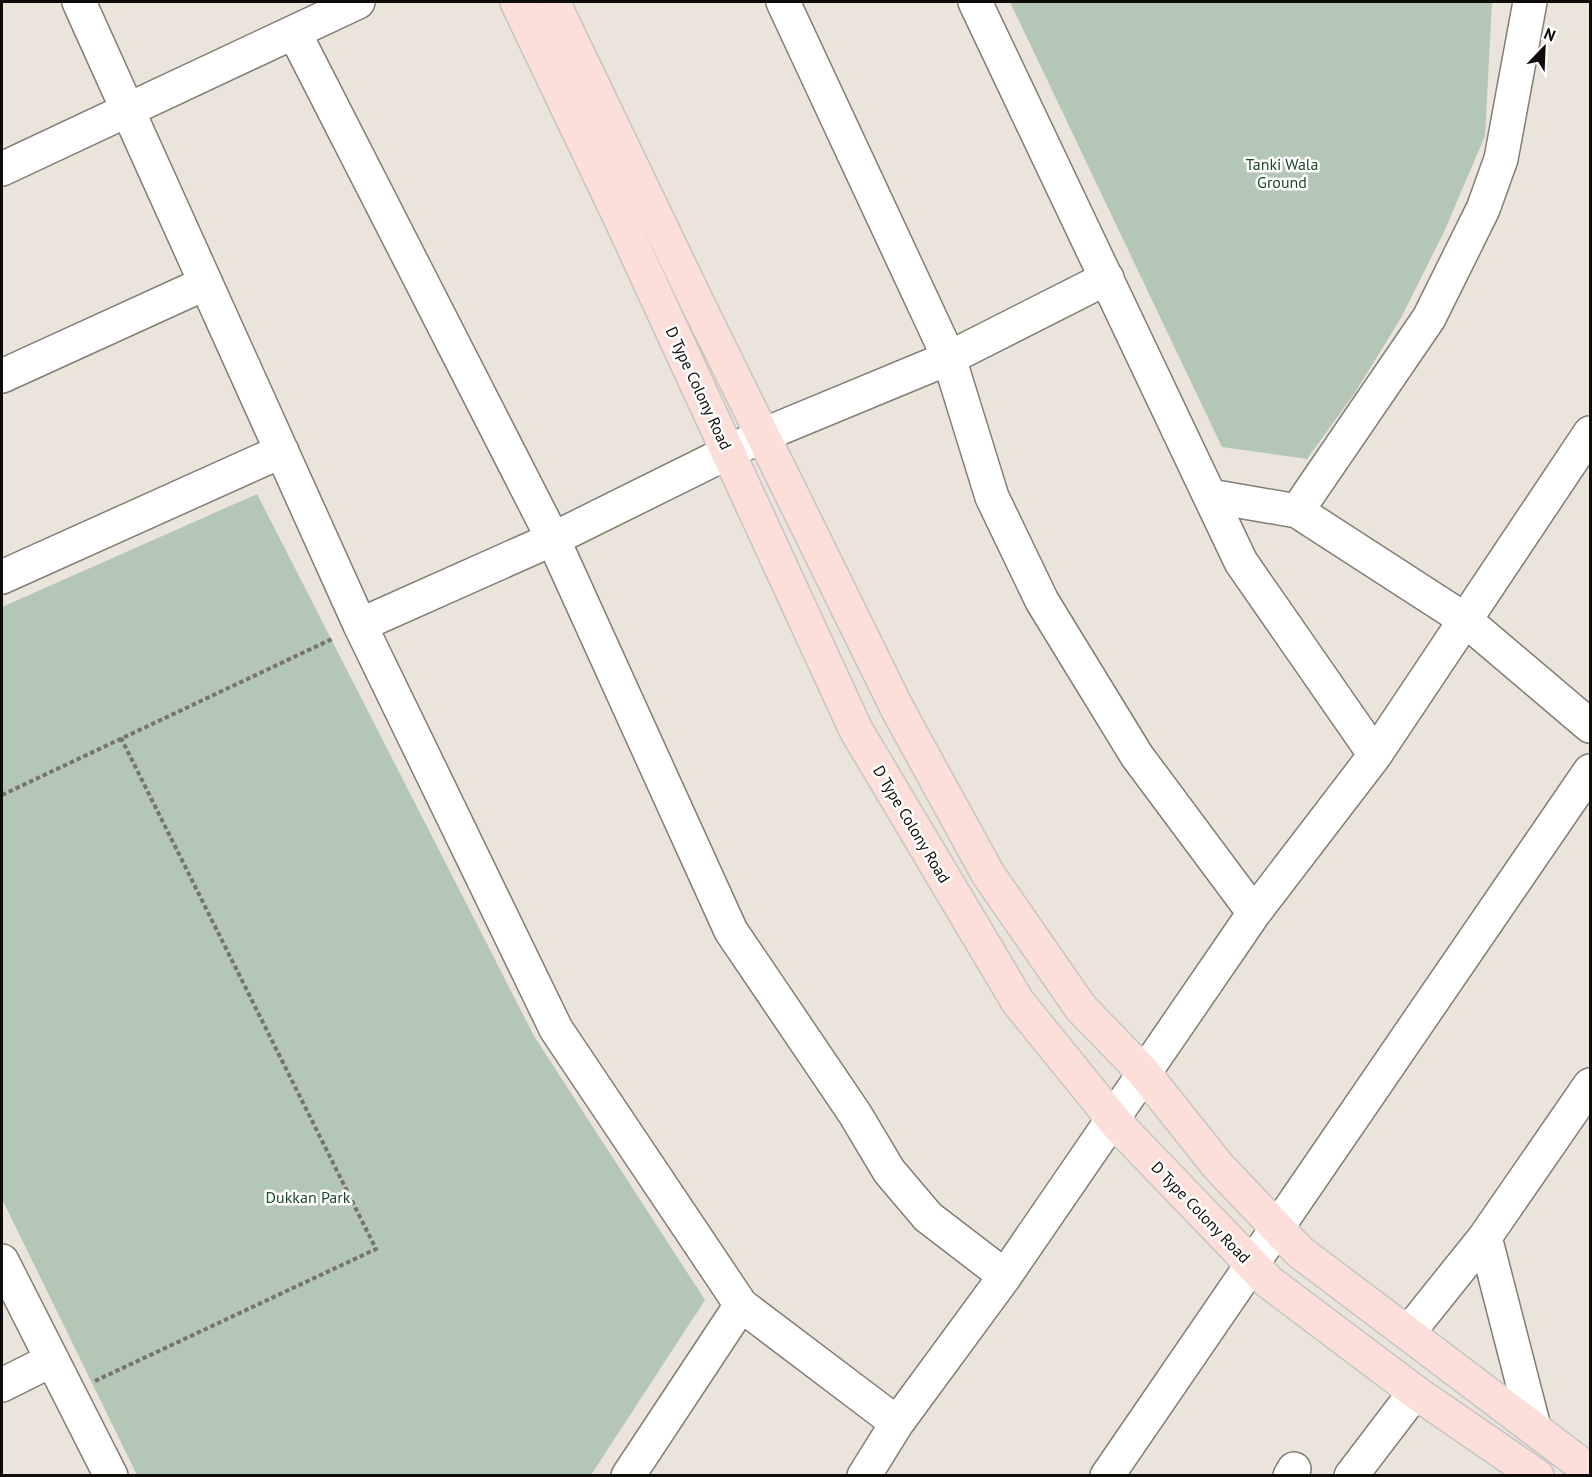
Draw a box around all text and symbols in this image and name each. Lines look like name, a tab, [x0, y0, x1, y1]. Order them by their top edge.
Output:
north arrow	[1514, 18, 1574, 78]
text: N	[1541, 23, 1559, 45]
park label: Tanki Wala Ground	[1246, 154, 1318, 192]
street label: D Type Colony Road	[662, 323, 736, 453]
street label: D Type Colony Road	[869, 762, 955, 886]
street label: D Type Colony Road	[1147, 1157, 1255, 1267]
park label: Dukkan Park	[266, 1187, 351, 1207]

